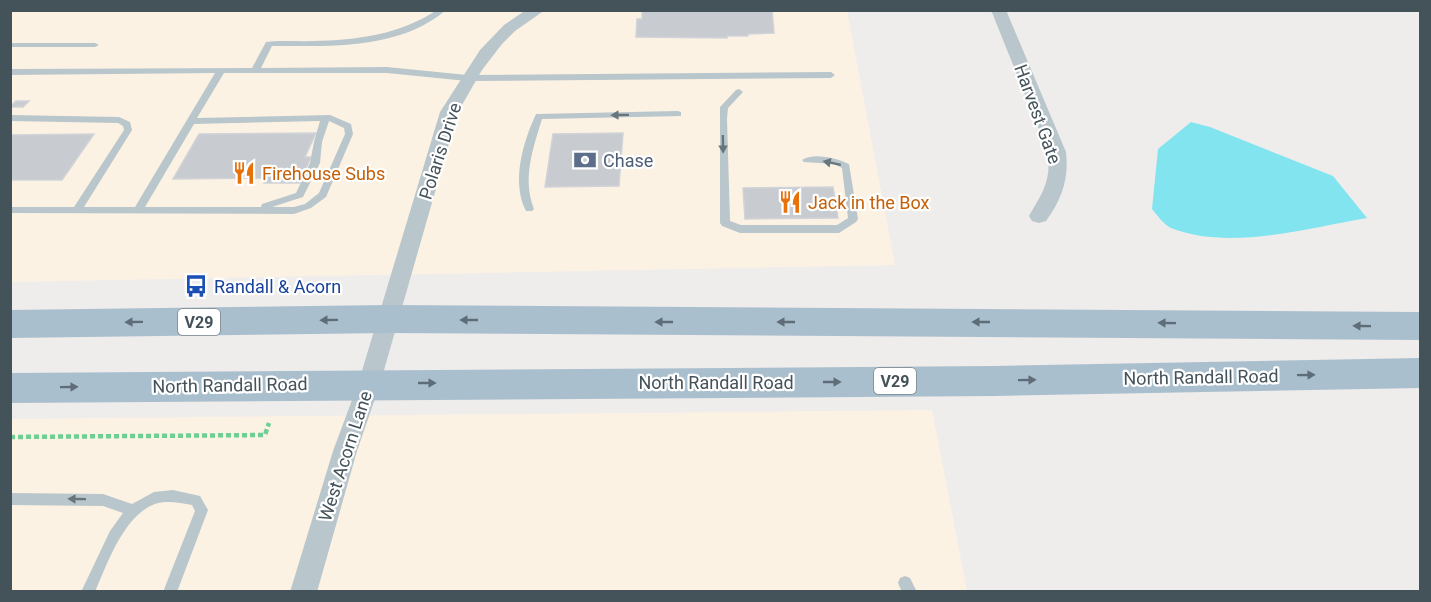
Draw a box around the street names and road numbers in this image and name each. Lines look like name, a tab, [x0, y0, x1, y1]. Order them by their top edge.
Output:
street label: Harvest Gate	[1010, 61, 1066, 167]
street label: Polaris Drive	[415, 100, 465, 202]
road number: V29	[178, 309, 220, 335]
street label: North Randall Road	[1123, 365, 1279, 389]
road number: V29	[874, 368, 916, 394]
street label: North Randall Road	[638, 372, 794, 393]
street label: North Randall Road	[152, 373, 308, 397]
street label: West Acorn Lane	[314, 388, 376, 524]

